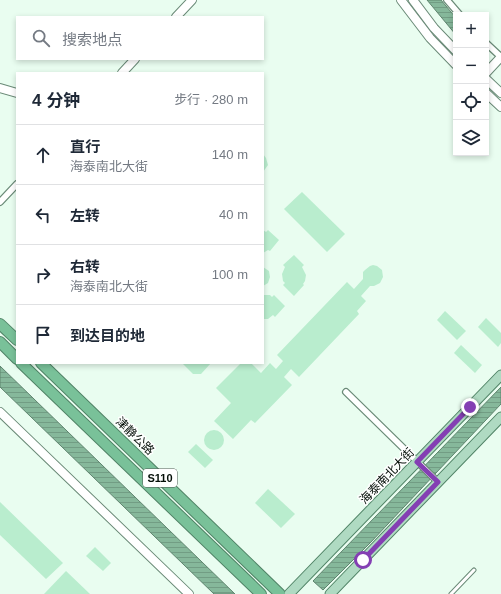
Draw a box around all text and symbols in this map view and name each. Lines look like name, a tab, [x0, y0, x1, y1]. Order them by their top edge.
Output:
map controls	[453, 12, 489, 156]
button: +	[453, 12, 489, 48]
search box	[16, 16, 264, 60]
icon: search	[30, 27, 52, 49]
text: 搜索地点	[62, 31, 122, 48]
button: −	[453, 48, 489, 84]
button: locate	[453, 84, 489, 120]
text: 4 分钟	[32, 91, 80, 110]
text: 步行 · 280 m	[174, 92, 248, 107]
button: layers	[453, 120, 489, 156]
text: 直行	[70, 138, 100, 155]
icon: ahead	[32, 144, 54, 166]
text: 140 m	[212, 147, 248, 162]
text: 海泰南北大街	[70, 159, 148, 174]
icon: left	[32, 204, 54, 226]
text: 左转	[70, 207, 100, 224]
text: 40 m	[219, 207, 248, 222]
text: 右转	[70, 258, 100, 275]
icon: right	[32, 264, 54, 286]
text: 100 m	[212, 267, 248, 282]
text: 海泰南北大街	[70, 279, 148, 294]
icon: arrive	[32, 324, 54, 346]
text: 到达目的地	[70, 327, 145, 344]
route end	[461, 398, 479, 416]
street label: 津静公路	[113, 414, 157, 458]
street label: 海泰南北大街	[357, 445, 417, 507]
road number: S110	[143, 469, 177, 487]
route start	[354, 551, 372, 569]

